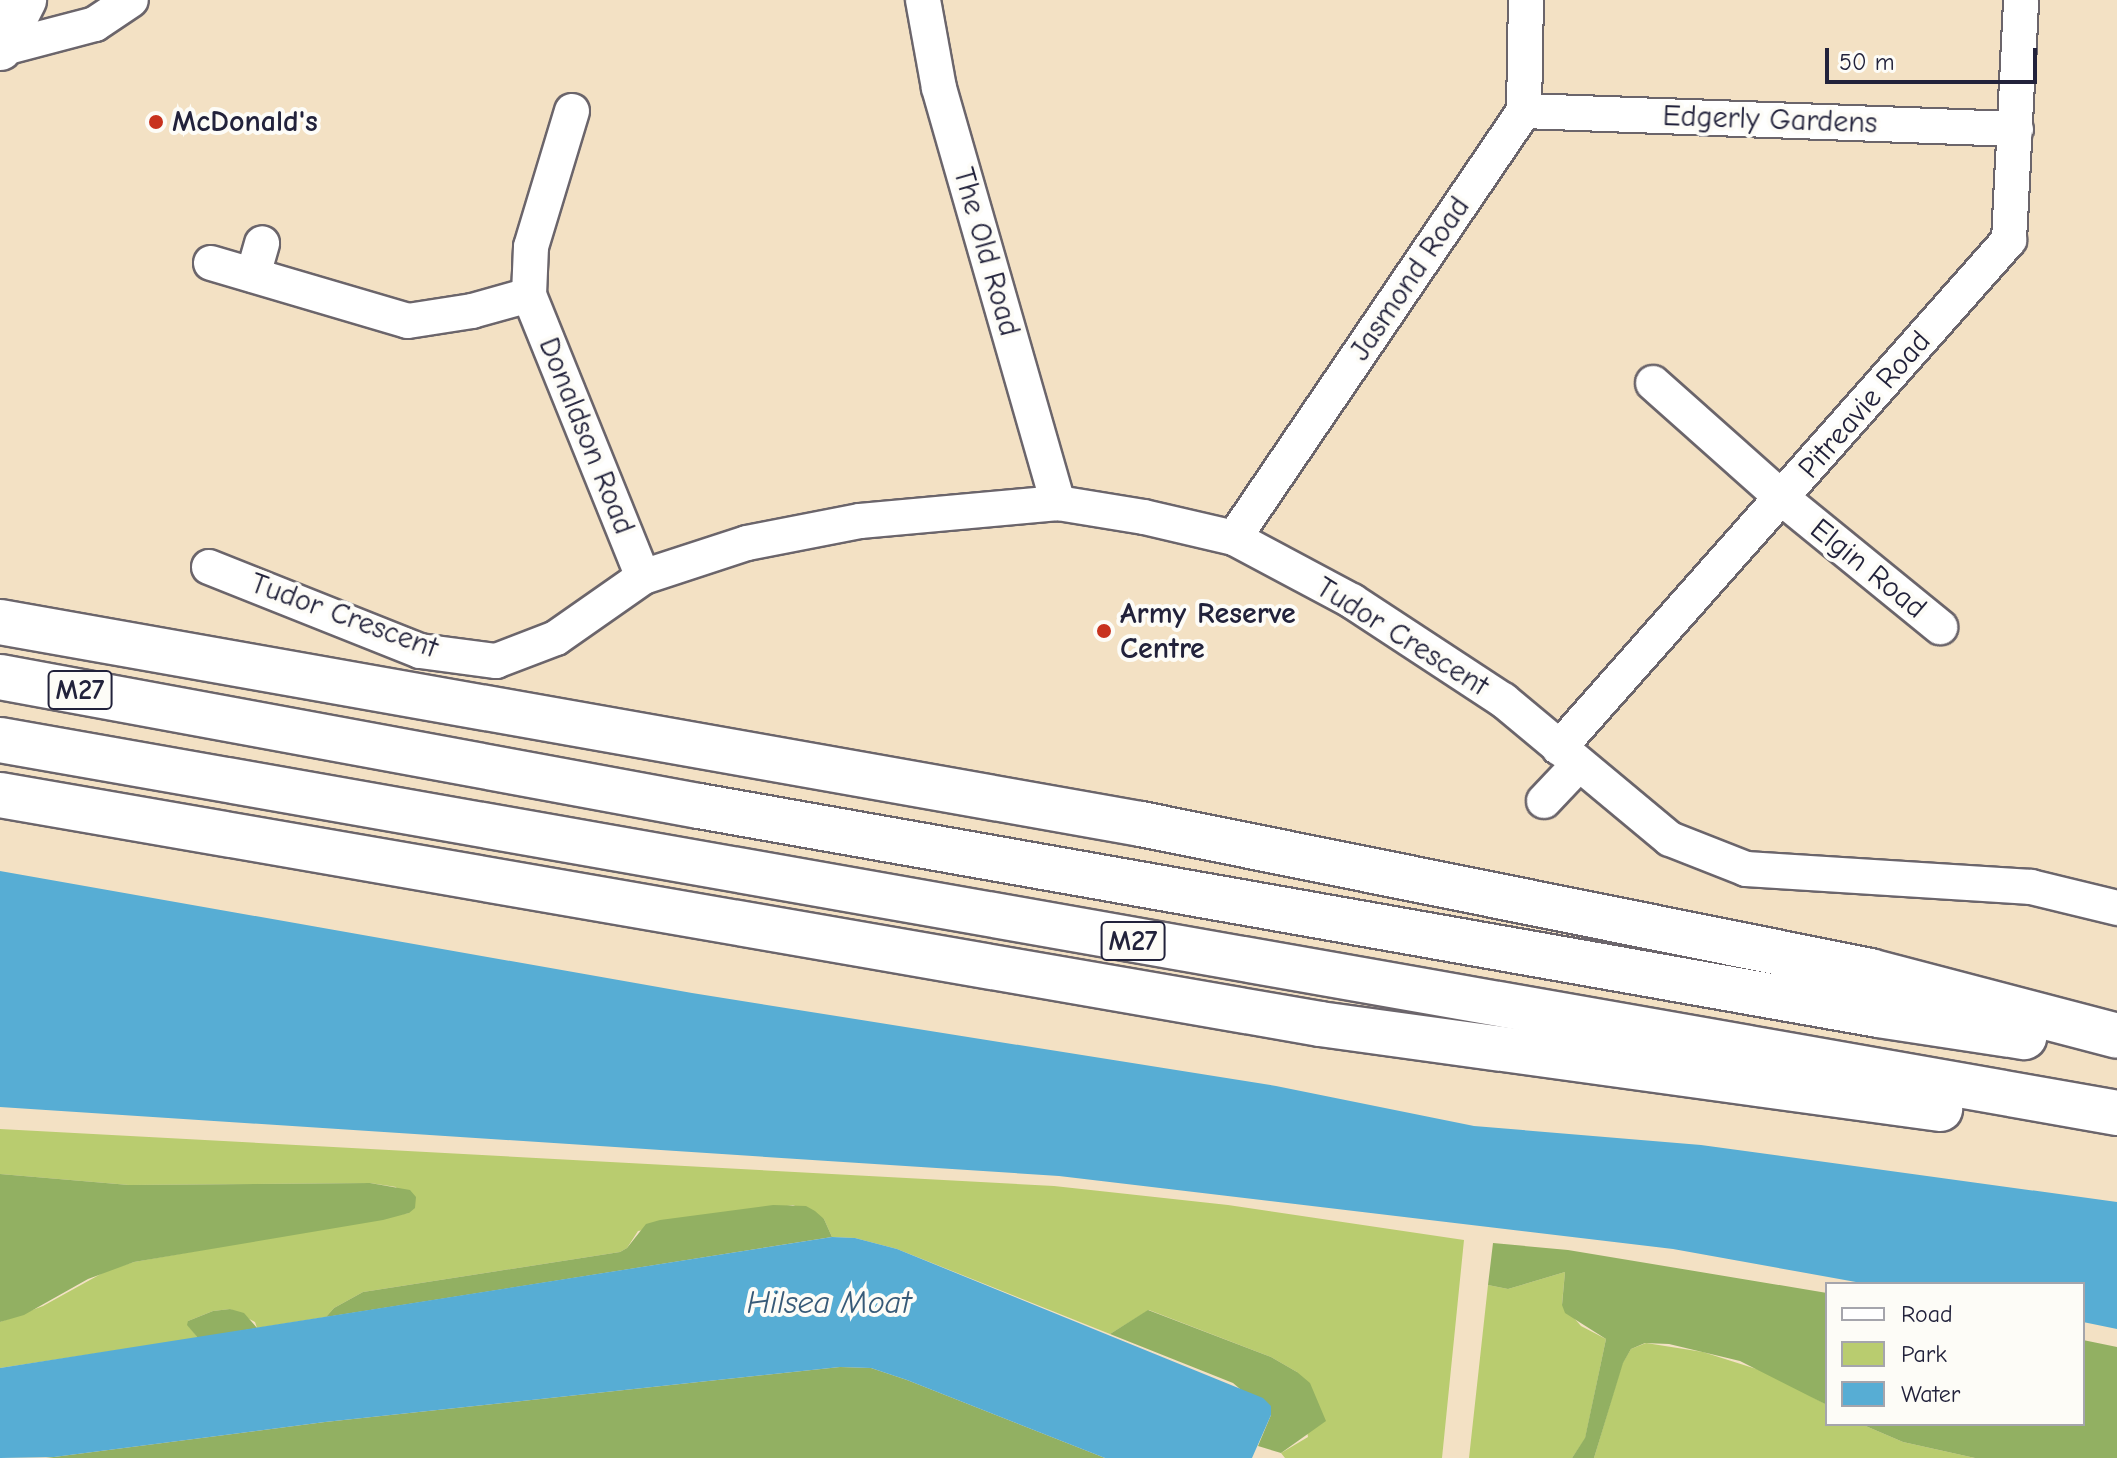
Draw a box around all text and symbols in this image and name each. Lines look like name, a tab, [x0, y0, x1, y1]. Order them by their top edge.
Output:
scale bar	[1829, 32, 2041, 82]
text: 50 m	[1839, 48, 1895, 76]
street label: Edgerly Gardens	[1662, 98, 1878, 142]
place label: McDonald's	[172, 104, 318, 140]
marker: McDonald's	[147, 113, 165, 131]
street label: The Old Road	[945, 164, 1027, 340]
street label: Jasmond Road	[1342, 190, 1478, 368]
street label: Pitreavie Road	[1791, 324, 1939, 486]
street label: Donaldson Road	[530, 332, 642, 540]
street label: Elgin Road	[1803, 511, 1933, 627]
street label: Tudor Crescent	[246, 565, 442, 667]
street label: Tudor Crescent	[1309, 570, 1495, 704]
place label: Army Reserve Centre	[1120, 596, 1296, 666]
marker: Army Reserve Centre	[1095, 622, 1113, 640]
road number: M27	[46, 666, 114, 714]
road number: M27	[1099, 917, 1167, 965]
legend	[1825, 1282, 2085, 1426]
water label: Hilsea Moat	[747, 1284, 911, 1322]
text: Road	[1901, 1300, 1953, 1328]
text: Park	[1901, 1340, 1947, 1368]
text: Water	[1901, 1380, 1960, 1408]

